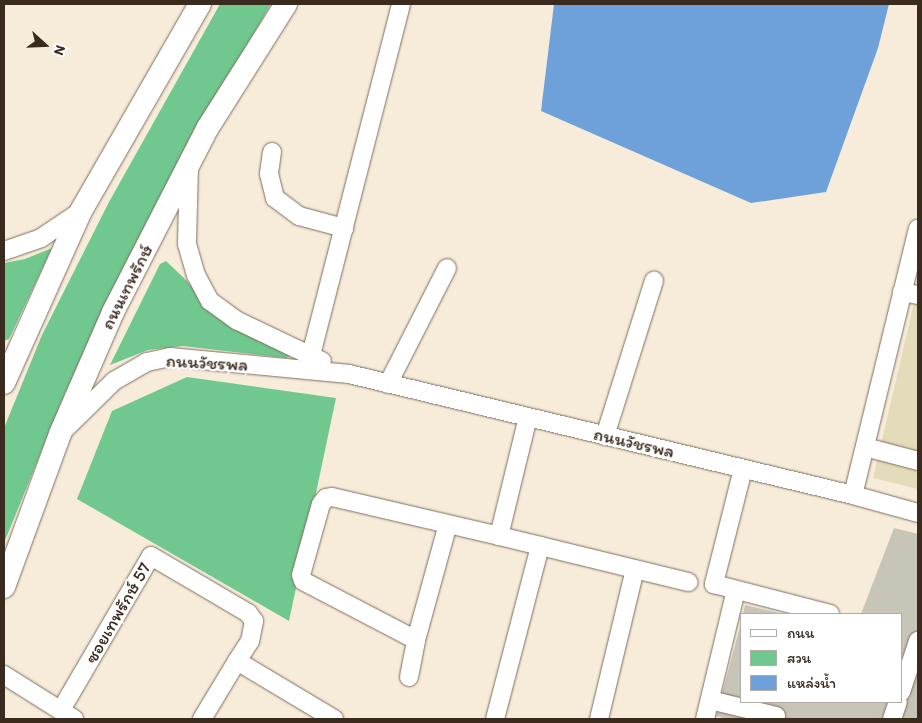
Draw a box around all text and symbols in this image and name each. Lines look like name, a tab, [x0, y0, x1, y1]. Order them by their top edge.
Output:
north arrow	[20, 20, 70, 70]
text: N	[50, 43, 69, 58]
street label: ถนนเทพรักษ์	[96, 241, 158, 333]
street label: ถนนวัชรพล	[165, 350, 249, 376]
street label: ถนนวัชรพล	[591, 423, 677, 463]
street label: ซอยเทพรักษ์ 57	[80, 559, 156, 667]
legend	[740, 613, 902, 703]
text: ถนน	[787, 624, 815, 642]
text: สวน	[787, 649, 811, 667]
text: แหล่งน้ำ	[787, 674, 836, 692]

